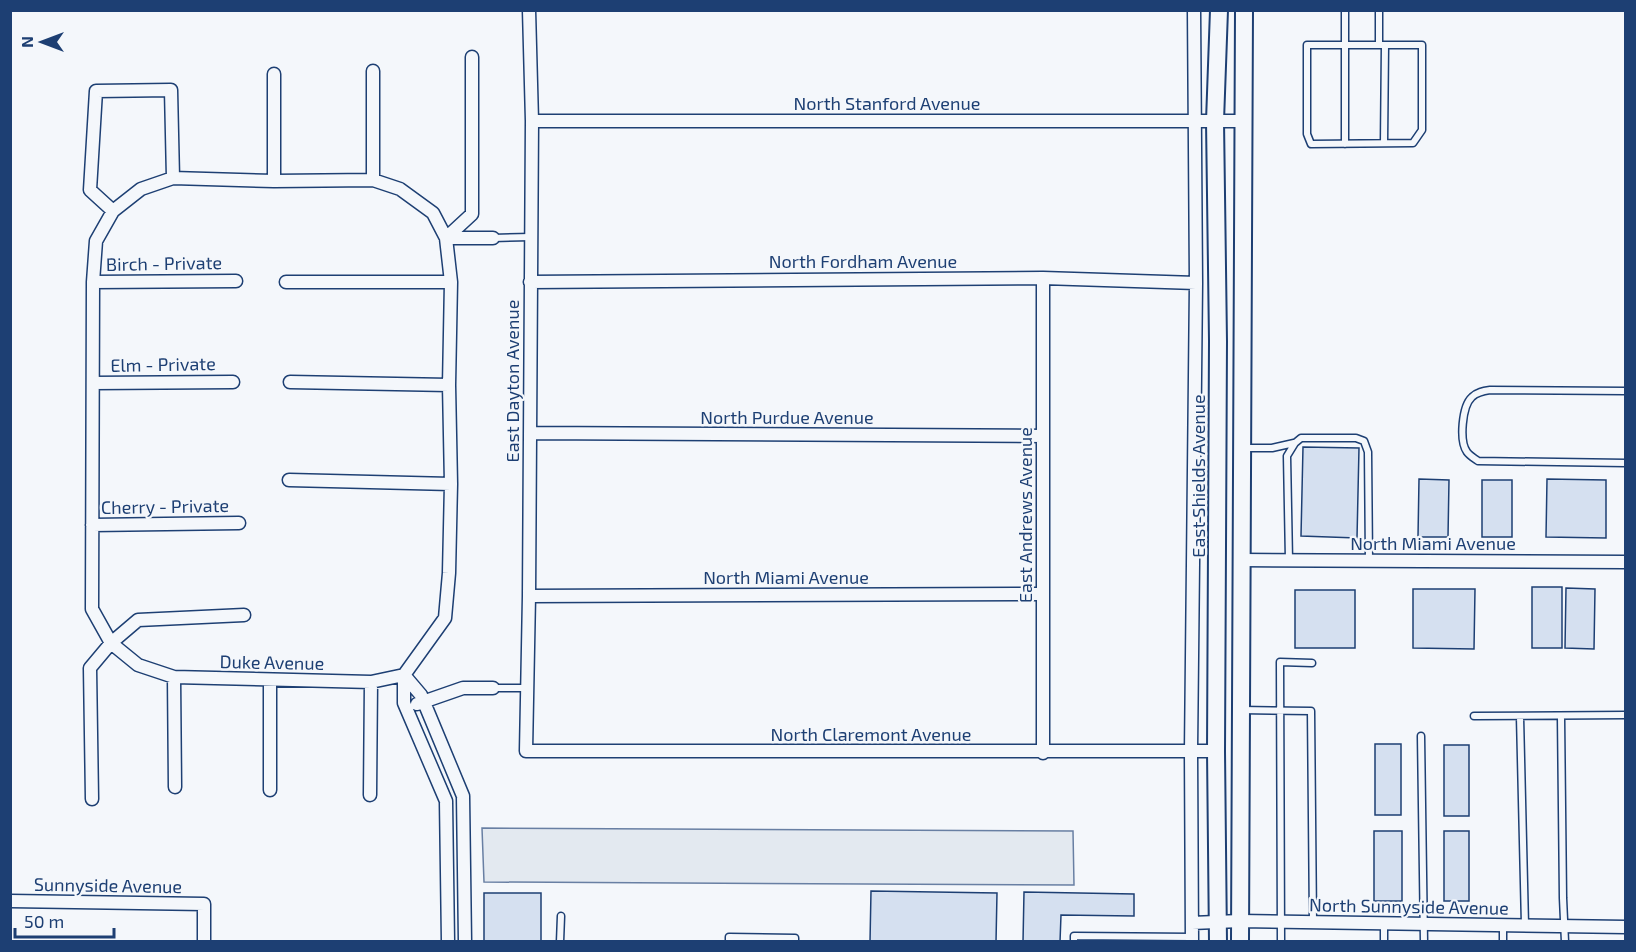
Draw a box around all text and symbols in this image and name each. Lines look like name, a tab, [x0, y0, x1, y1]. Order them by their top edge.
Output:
north arrow	[12, 12, 72, 72]
text: N	[17, 36, 36, 48]
street label: North Stanford Avenue	[794, 92, 980, 114]
street label: North Fordham Avenue	[769, 250, 957, 272]
street label: Birch - Private	[106, 251, 222, 275]
street label: East Dayton Avenue	[501, 300, 523, 462]
street label: Elm - Private	[110, 352, 216, 376]
street label: East Shields Avenue	[1187, 394, 1209, 558]
street label: North Purdue Avenue	[700, 406, 874, 428]
street label: East Andrews Avenue	[1014, 427, 1036, 603]
street label: Cherry - Private	[101, 494, 229, 518]
street label: North Miami Avenue	[1350, 532, 1516, 554]
street label: North Miami Avenue	[703, 566, 869, 588]
street label: Duke Avenue	[219, 650, 325, 674]
street label: North Claremont Avenue	[771, 723, 971, 745]
street label: Sunnyside Avenue	[34, 873, 182, 897]
street label: North Sunnyside Avenue	[1309, 893, 1509, 919]
scale bar	[15, 901, 114, 939]
text: 50 m	[24, 910, 64, 932]

